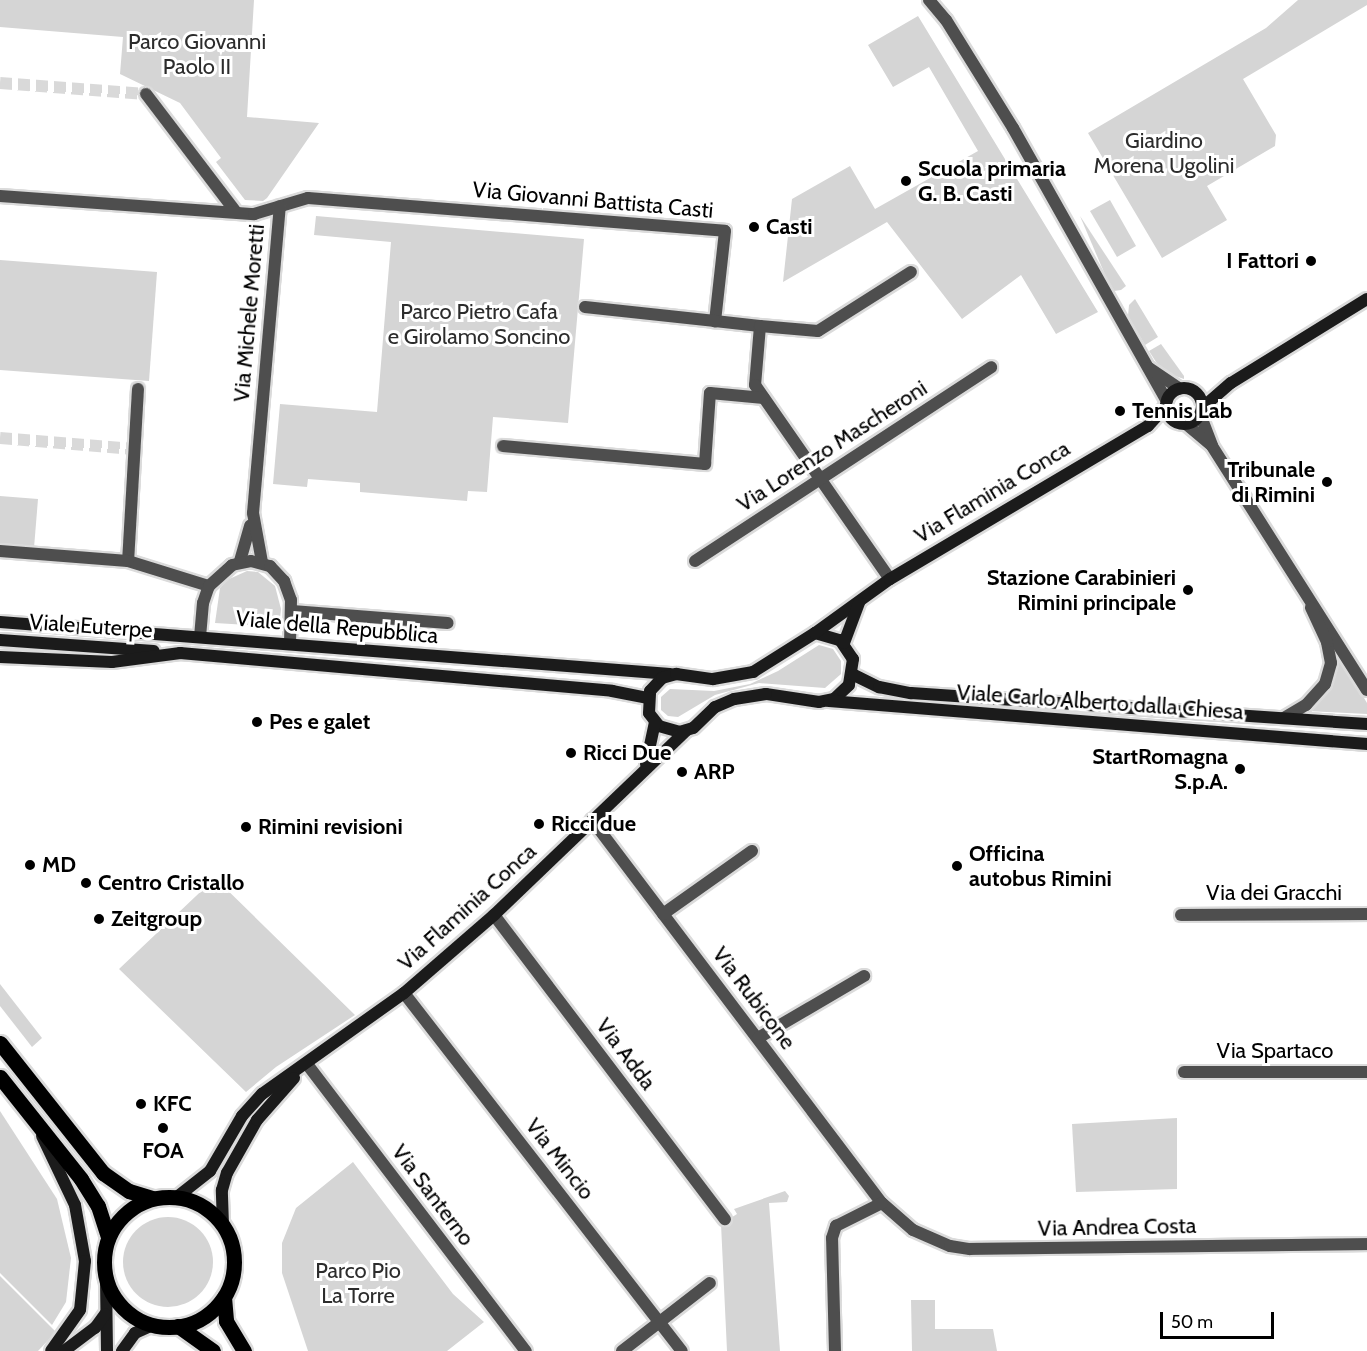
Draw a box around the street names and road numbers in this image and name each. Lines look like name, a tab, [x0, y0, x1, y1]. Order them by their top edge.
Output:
street label: Via Giovanni Battista Casti	[472, 176, 714, 224]
street label: Via Michele Moretti	[228, 223, 270, 403]
street label: Via Lorenzo Mascheroni	[732, 375, 932, 517]
street label: Via Flaminia Conca	[910, 435, 1074, 549]
street label: Viale della Repubblica	[235, 605, 439, 649]
street label: Viale Euterpe	[29, 609, 153, 643]
street label: Viale Carlo Alberto dalla Chiesa	[956, 679, 1244, 725]
street label: Via Flaminia Conca	[393, 838, 541, 976]
street label: Via dei Gracchi	[1206, 880, 1342, 906]
street label: Via Rubicone	[707, 942, 801, 1054]
street label: Via Adda	[591, 1013, 661, 1095]
street label: Via Spartaco	[1217, 1038, 1333, 1064]
street label: Via Mincio	[520, 1113, 600, 1205]
street label: Via Santerno	[386, 1139, 480, 1251]
street label: Via Andrea Costa	[1038, 1212, 1196, 1242]

